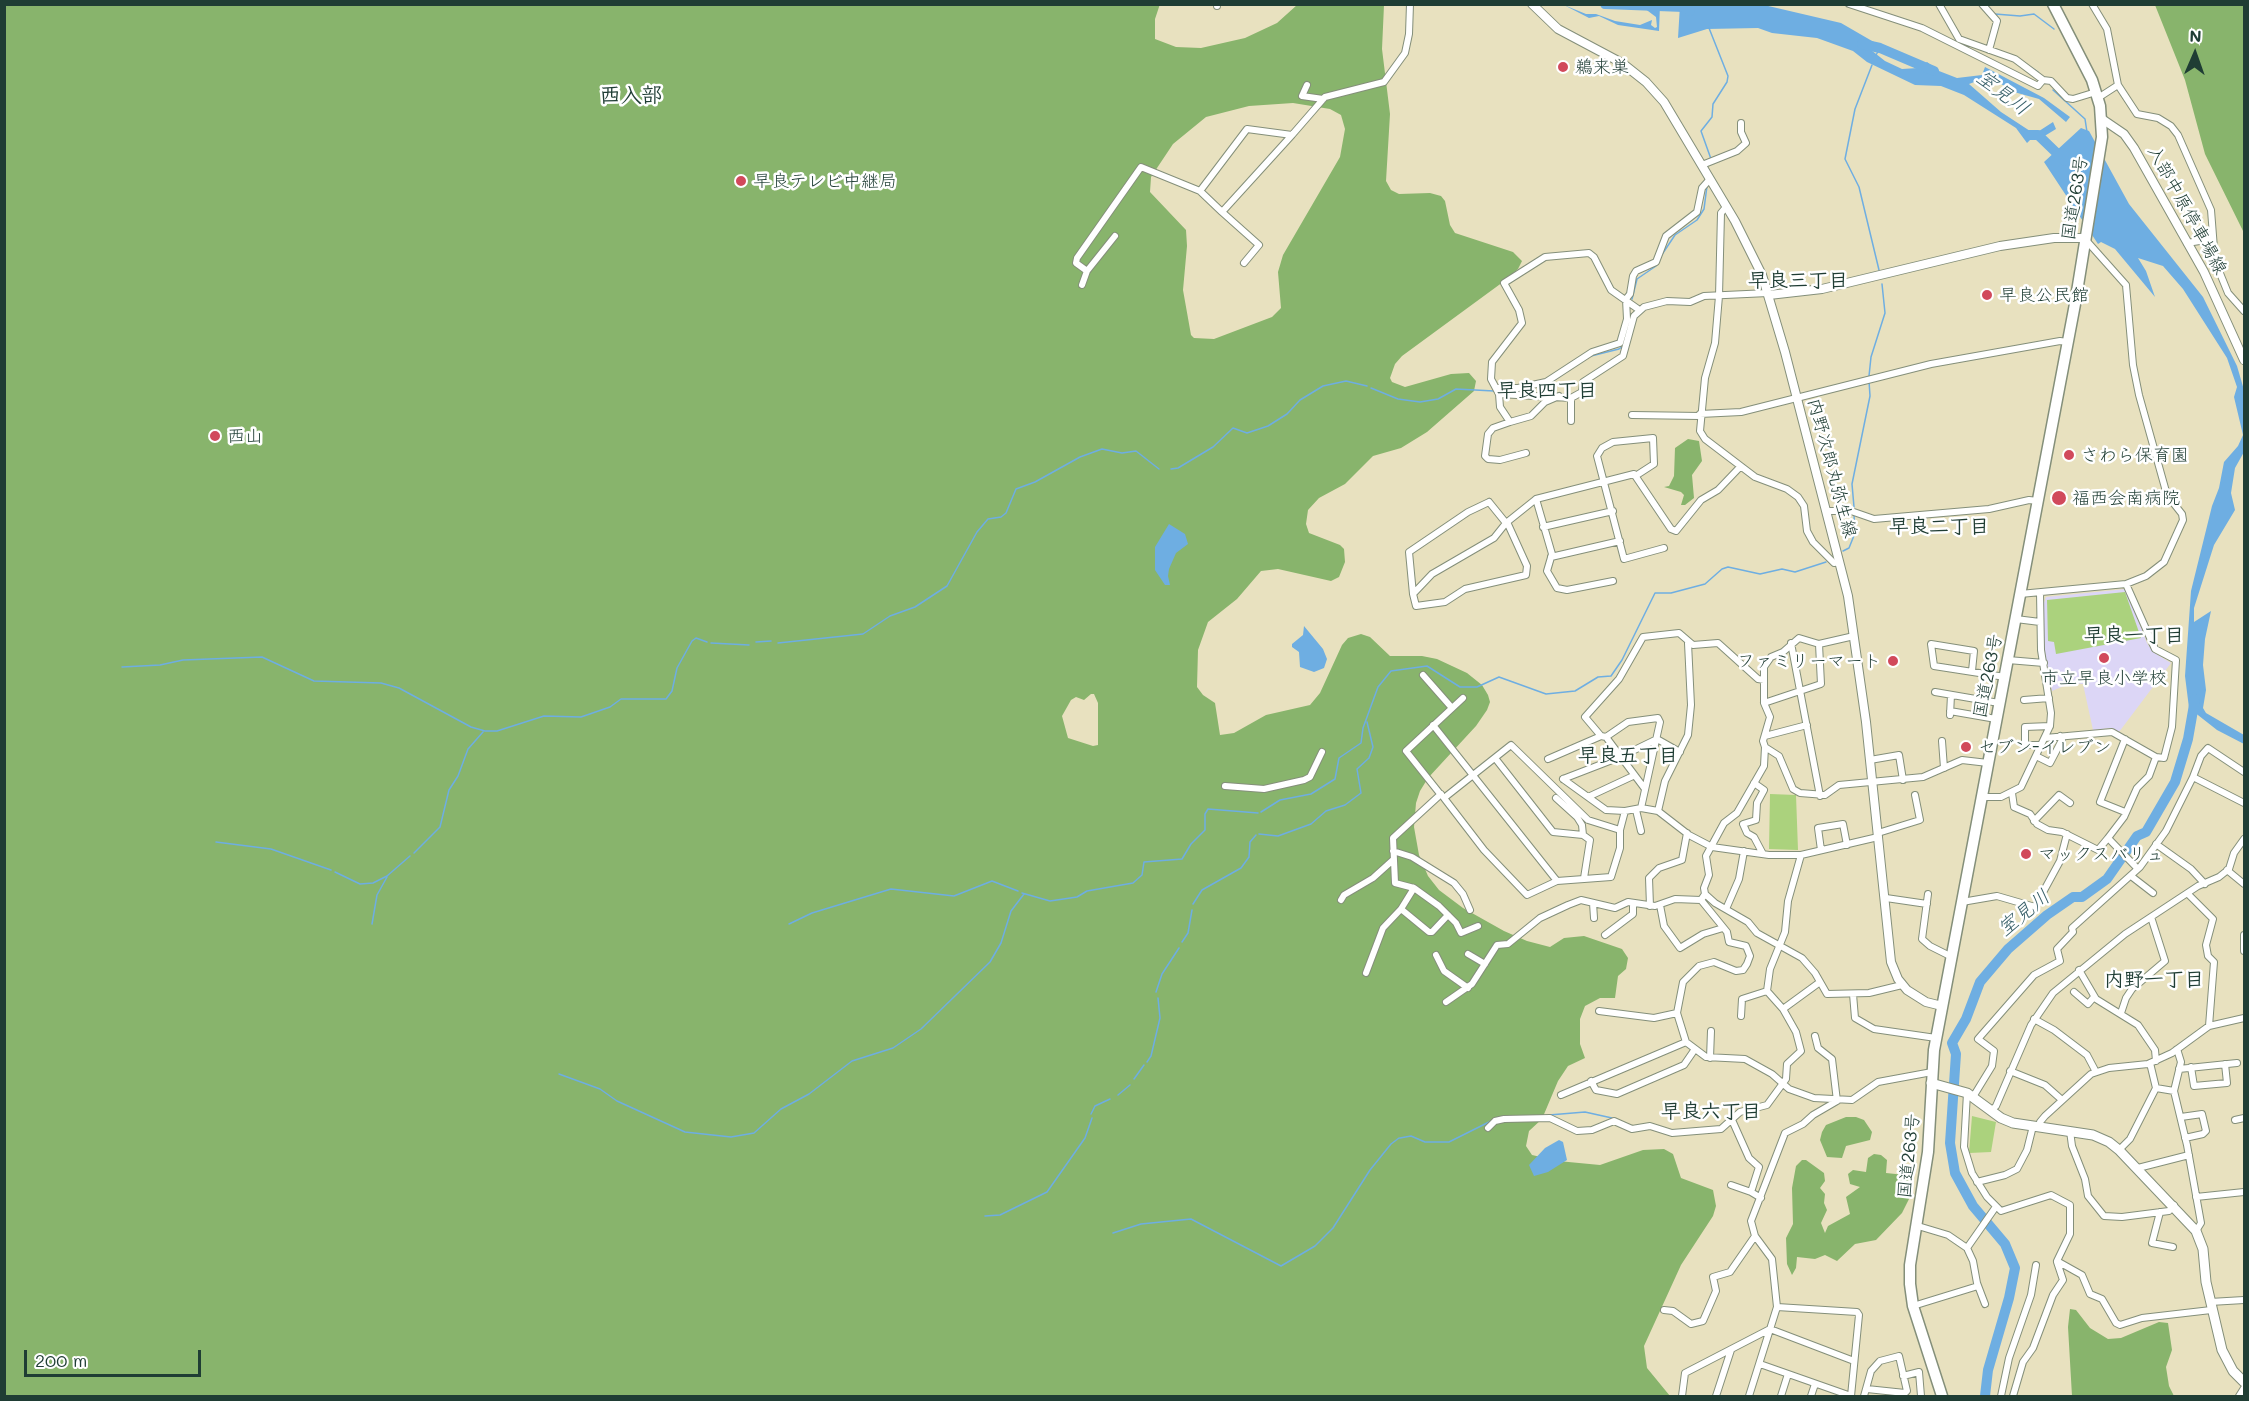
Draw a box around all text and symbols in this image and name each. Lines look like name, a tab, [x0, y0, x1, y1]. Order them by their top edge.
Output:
north arrow	[2165, 24, 2225, 84]
text: N	[2189, 25, 2202, 46]
place label: 鵜来巣	[1575, 56, 1629, 78]
marker: 鵜来巣	[1556, 60, 1570, 74]
water label: 室見川	[1972, 65, 2034, 121]
district label: 西入部	[600, 83, 662, 109]
street label: 入部中原停車場線	[2143, 142, 2231, 278]
street label: 国道263号	[2058, 154, 2092, 242]
place label: 早良テレビ中継局	[753, 170, 897, 192]
marker: 早良テレビ中継局	[734, 174, 748, 188]
district label: 早良三丁目	[1748, 269, 1848, 293]
place label: 早良公民館	[1999, 284, 2089, 306]
marker: 早良公民館	[1980, 288, 1994, 302]
district label: 早良四丁目	[1497, 379, 1597, 403]
street label: 内野次郎丸弥生線	[1803, 396, 1861, 540]
place label: 西山	[227, 425, 263, 447]
marker: 西山	[208, 429, 222, 443]
place label: さわら保育園	[2081, 444, 2189, 466]
marker: さわら保育園	[2062, 448, 2076, 462]
place label: 福西会南病院	[2072, 487, 2180, 509]
marker: 福西会南病院	[2050, 489, 2068, 507]
district label: 早良二丁目	[1889, 515, 1989, 539]
district label: 早良一丁目	[2084, 624, 2184, 648]
street label: 国道263号	[1969, 632, 2007, 720]
place label: ファミリーマート	[1737, 650, 1881, 672]
marker: 市立早良小学校	[2097, 651, 2111, 665]
marker: ファミリーマート	[1886, 654, 1900, 668]
place label: 市立早良小学校	[2041, 667, 2167, 689]
place label: セブン-イレブン	[1978, 736, 2112, 758]
marker: セブン-イレブン	[1959, 740, 1973, 754]
district label: 早良五丁目	[1578, 744, 1678, 768]
place label: マックスバリュ	[2038, 843, 2164, 865]
marker: マックスバリュ	[2019, 847, 2033, 861]
water label: 室見川	[1993, 885, 2055, 941]
district label: 内野一丁目	[2104, 968, 2204, 992]
district label: 早良六丁目	[1661, 1100, 1761, 1124]
street label: 国道263号	[1894, 1112, 1924, 1200]
scale bar	[27, 1338, 204, 1376]
text: 200 m	[35, 1348, 87, 1372]

